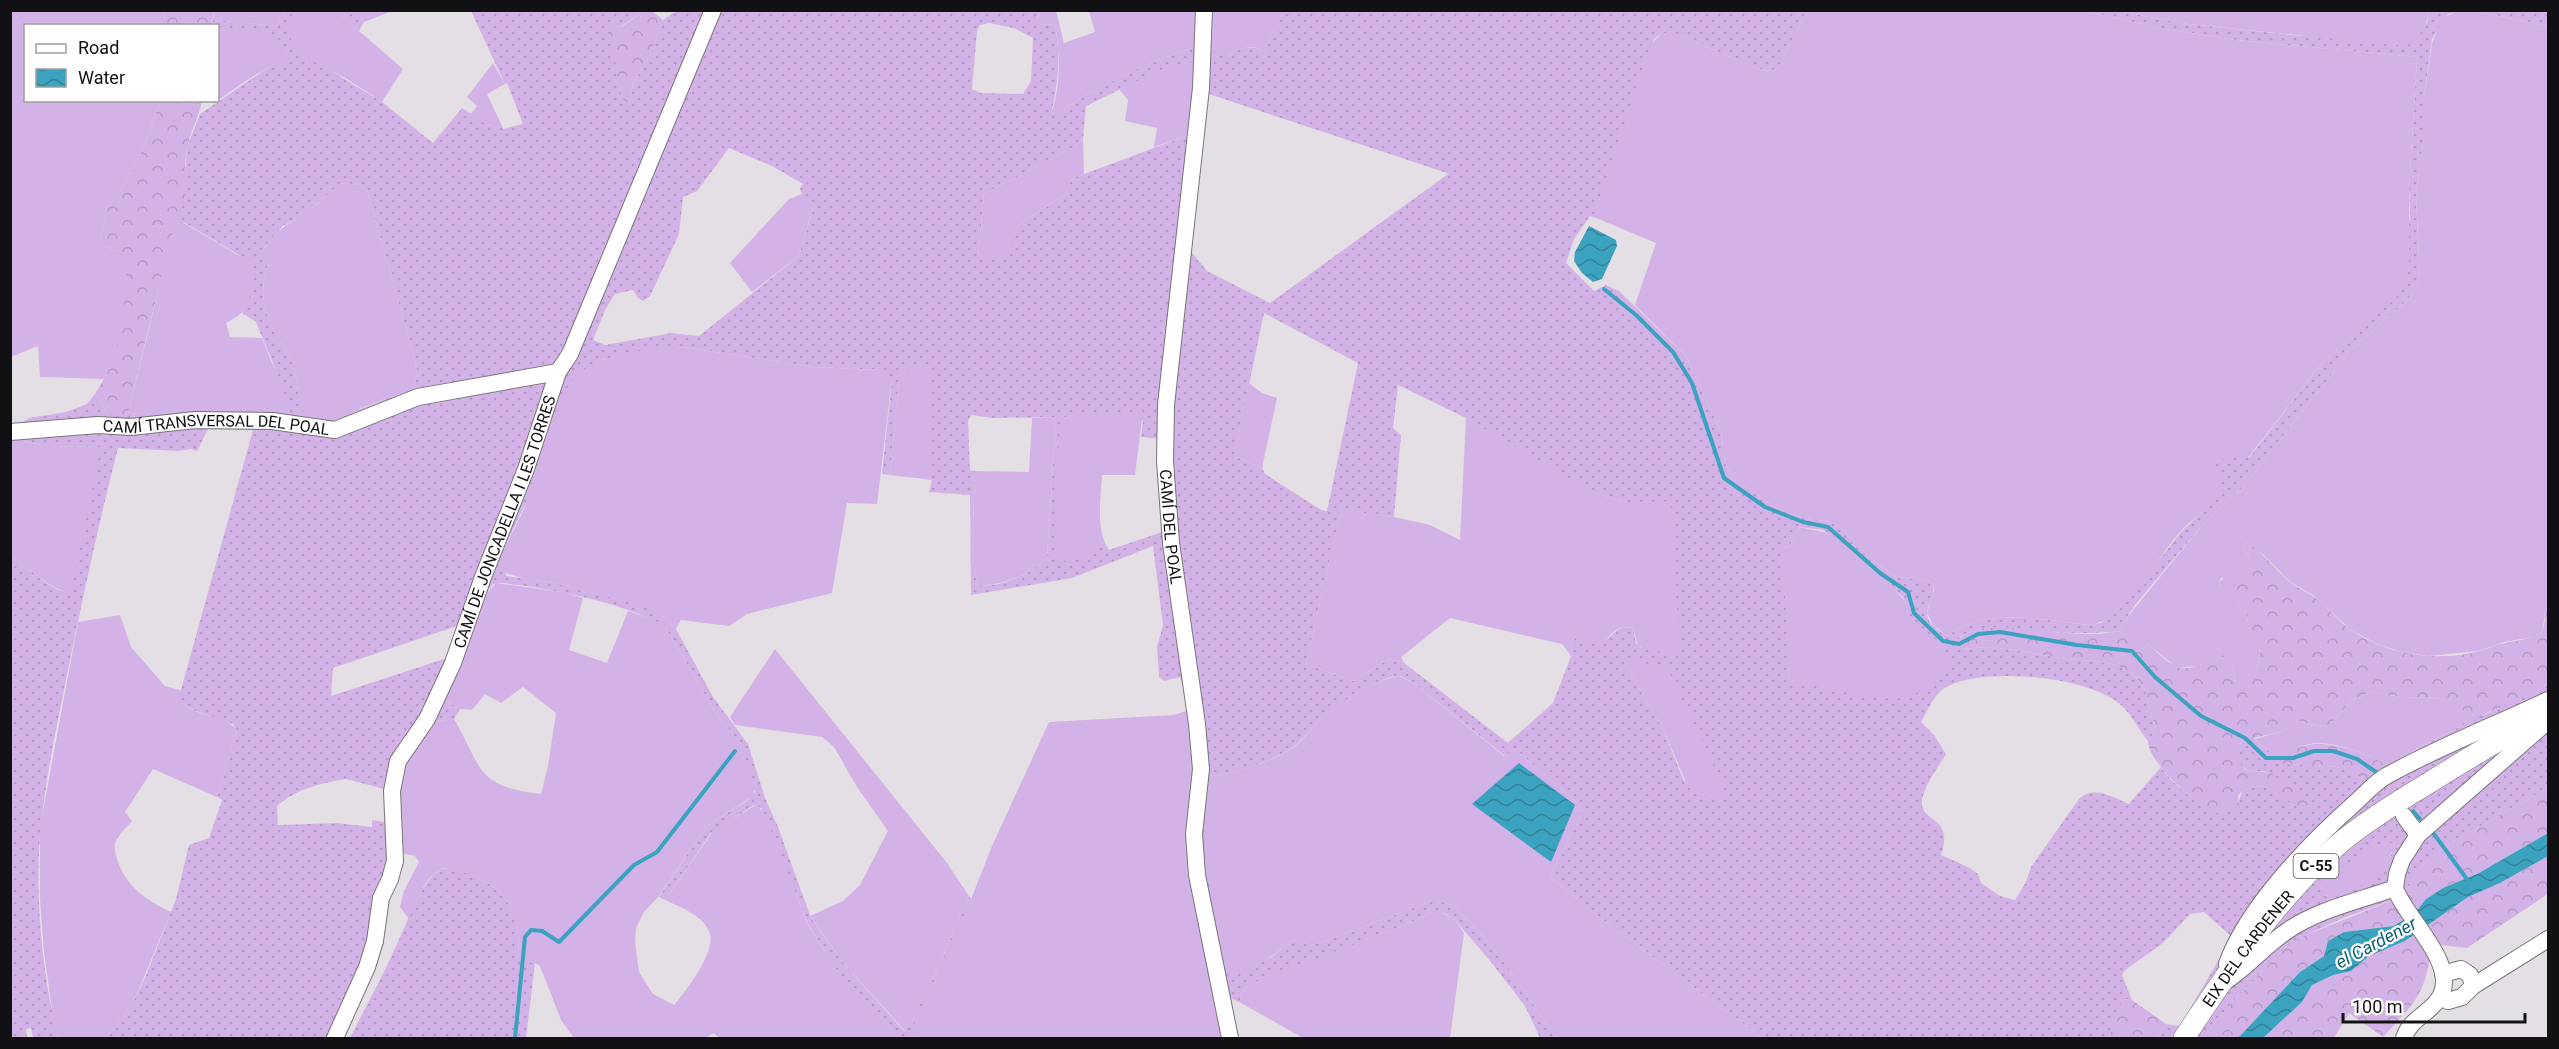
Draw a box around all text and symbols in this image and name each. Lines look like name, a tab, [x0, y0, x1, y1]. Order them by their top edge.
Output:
legend	[24, 24, 219, 102]
text: Road	[78, 37, 119, 58]
text: Water	[78, 67, 125, 88]
street label: CAMÍ DE JONCADELLA I LES TORRES	[450, 393, 560, 651]
street label: CAMÍ TRANSVERSAL DEL POAL	[102, 411, 331, 439]
street label: CAMÍ DEL POAL	[1156, 469, 1186, 586]
road number: C-55	[2294, 854, 2338, 878]
street label: EIX DEL CARDENER	[2198, 886, 2298, 1011]
water label: el Cardener	[2332, 912, 2421, 973]
scale bar	[2343, 986, 2524, 1024]
text: 100 m	[2352, 996, 2403, 1017]

